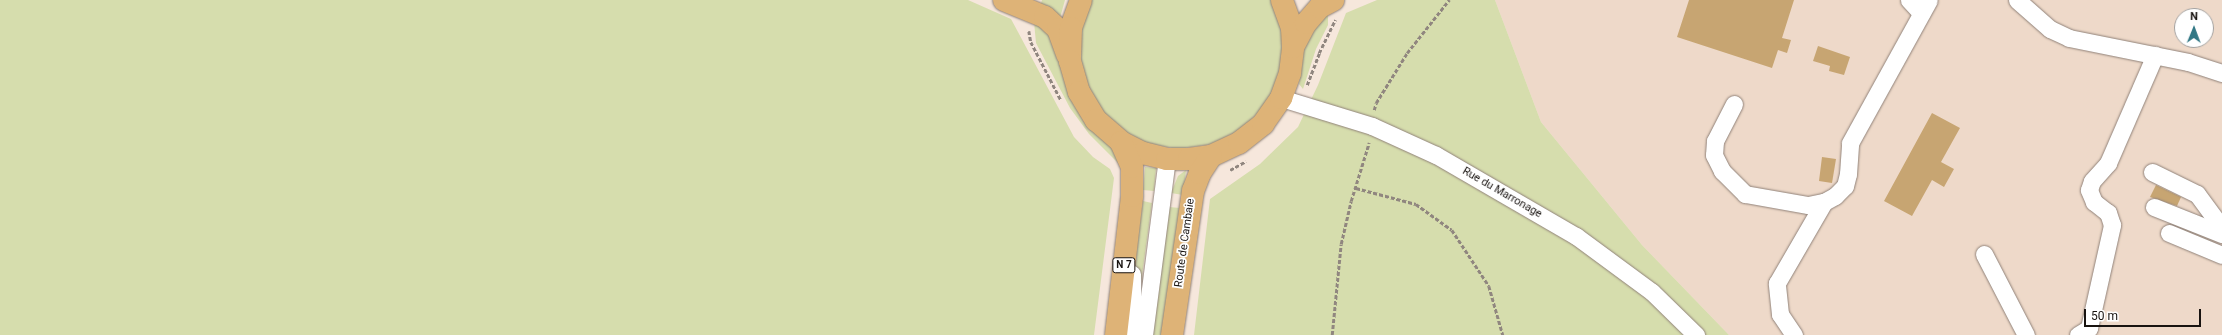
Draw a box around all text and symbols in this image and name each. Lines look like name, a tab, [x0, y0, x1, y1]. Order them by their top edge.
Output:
north arrow	[2174, 8, 2214, 48]
text: N	[2190, 10, 2198, 23]
street label: Rue du Marronage	[1460, 165, 1544, 221]
street label: Route de Cambaie	[1172, 198, 1198, 288]
road number: N 7	[1112, 257, 1136, 273]
scale bar	[2086, 301, 2203, 327]
text: 50 m	[2091, 309, 2118, 323]

